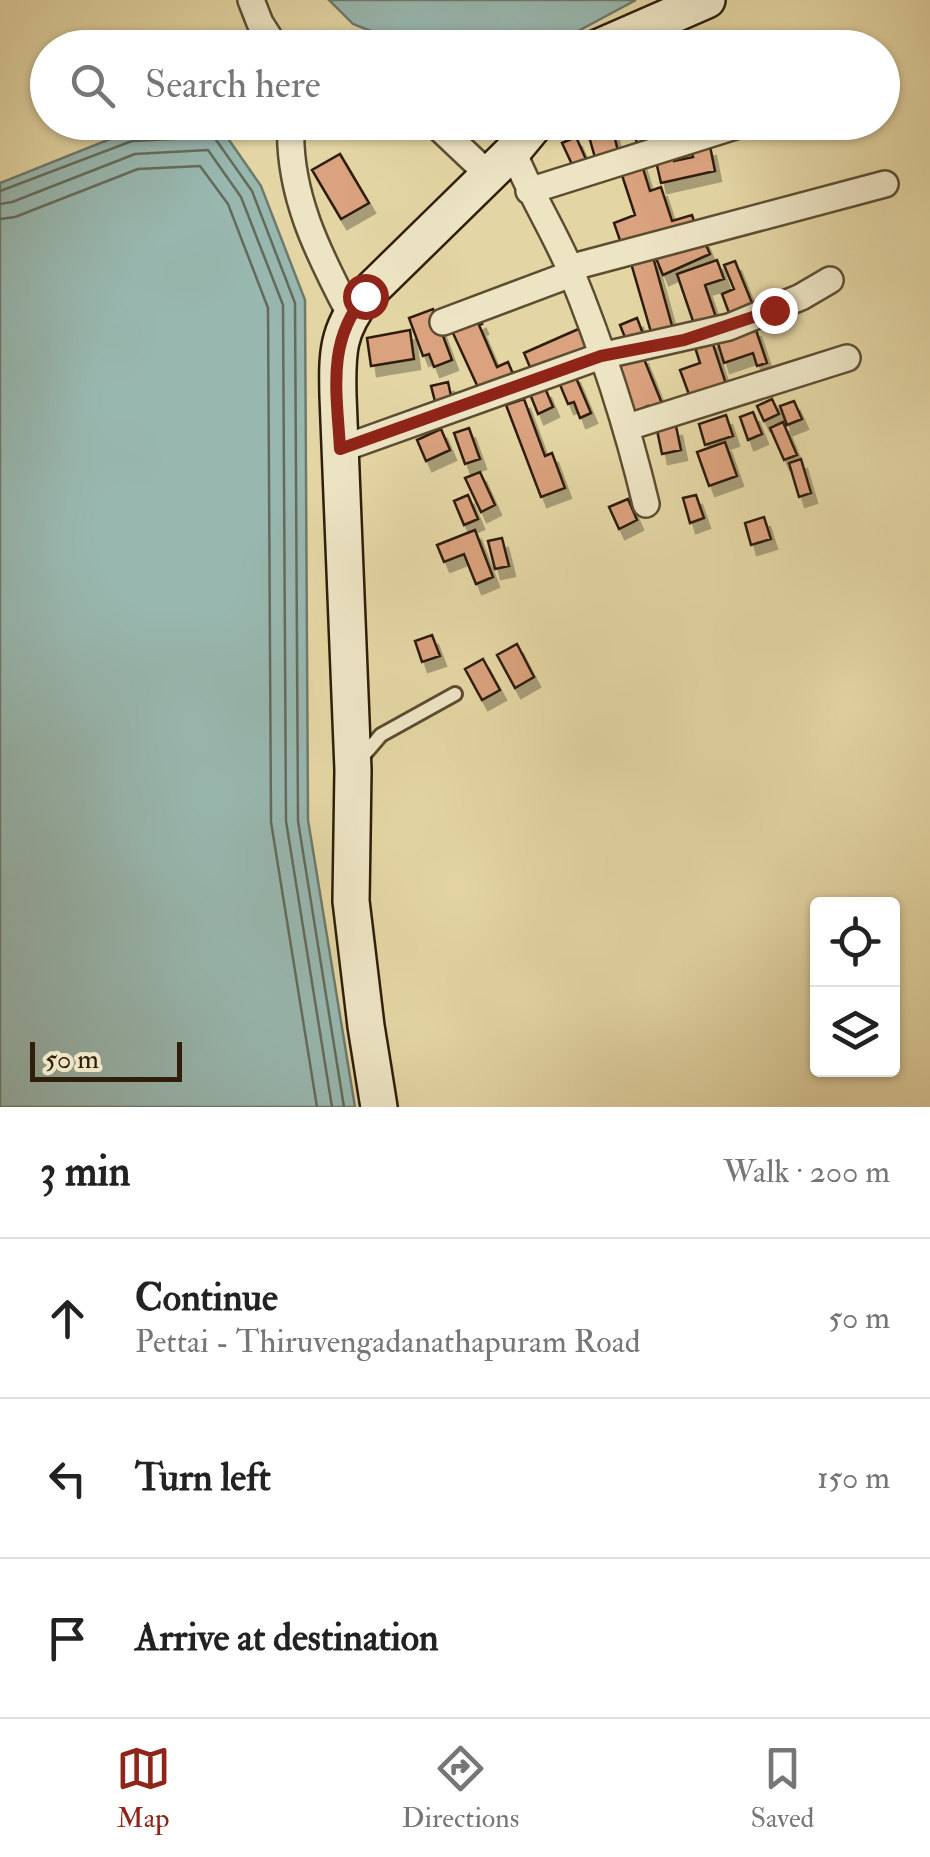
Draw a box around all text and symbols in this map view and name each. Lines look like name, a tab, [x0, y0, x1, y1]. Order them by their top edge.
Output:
search box	[30, 30, 900, 140]
icon: search	[65, 58, 120, 113]
text: Search here	[145, 61, 321, 109]
route start	[343, 274, 389, 320]
route end	[752, 288, 798, 334]
map controls	[810, 897, 900, 1077]
button: locate	[810, 897, 900, 987]
button: layers	[810, 987, 900, 1077]
scale bar	[30, 1037, 182, 1082]
text: 50 m	[45, 1042, 99, 1077]
text: 3 min	[40, 1146, 130, 1198]
text: Walk · 200 m	[723, 1152, 890, 1192]
text: Continue	[135, 1274, 278, 1322]
icon: ahead	[40, 1291, 95, 1346]
text: 50 m	[828, 1298, 890, 1338]
text: Pettai - Thiruvengadanathapuram Road	[135, 1322, 641, 1362]
icon: left	[40, 1451, 95, 1506]
text: Turn left	[135, 1454, 271, 1502]
text: 150 m	[817, 1458, 890, 1498]
icon: arrive	[40, 1611, 95, 1666]
text: Arrive at destination	[135, 1614, 439, 1662]
tab: Map	[116, 1741, 171, 1836]
tab: Directions	[402, 1741, 519, 1836]
tab: Saved	[750, 1741, 814, 1836]

